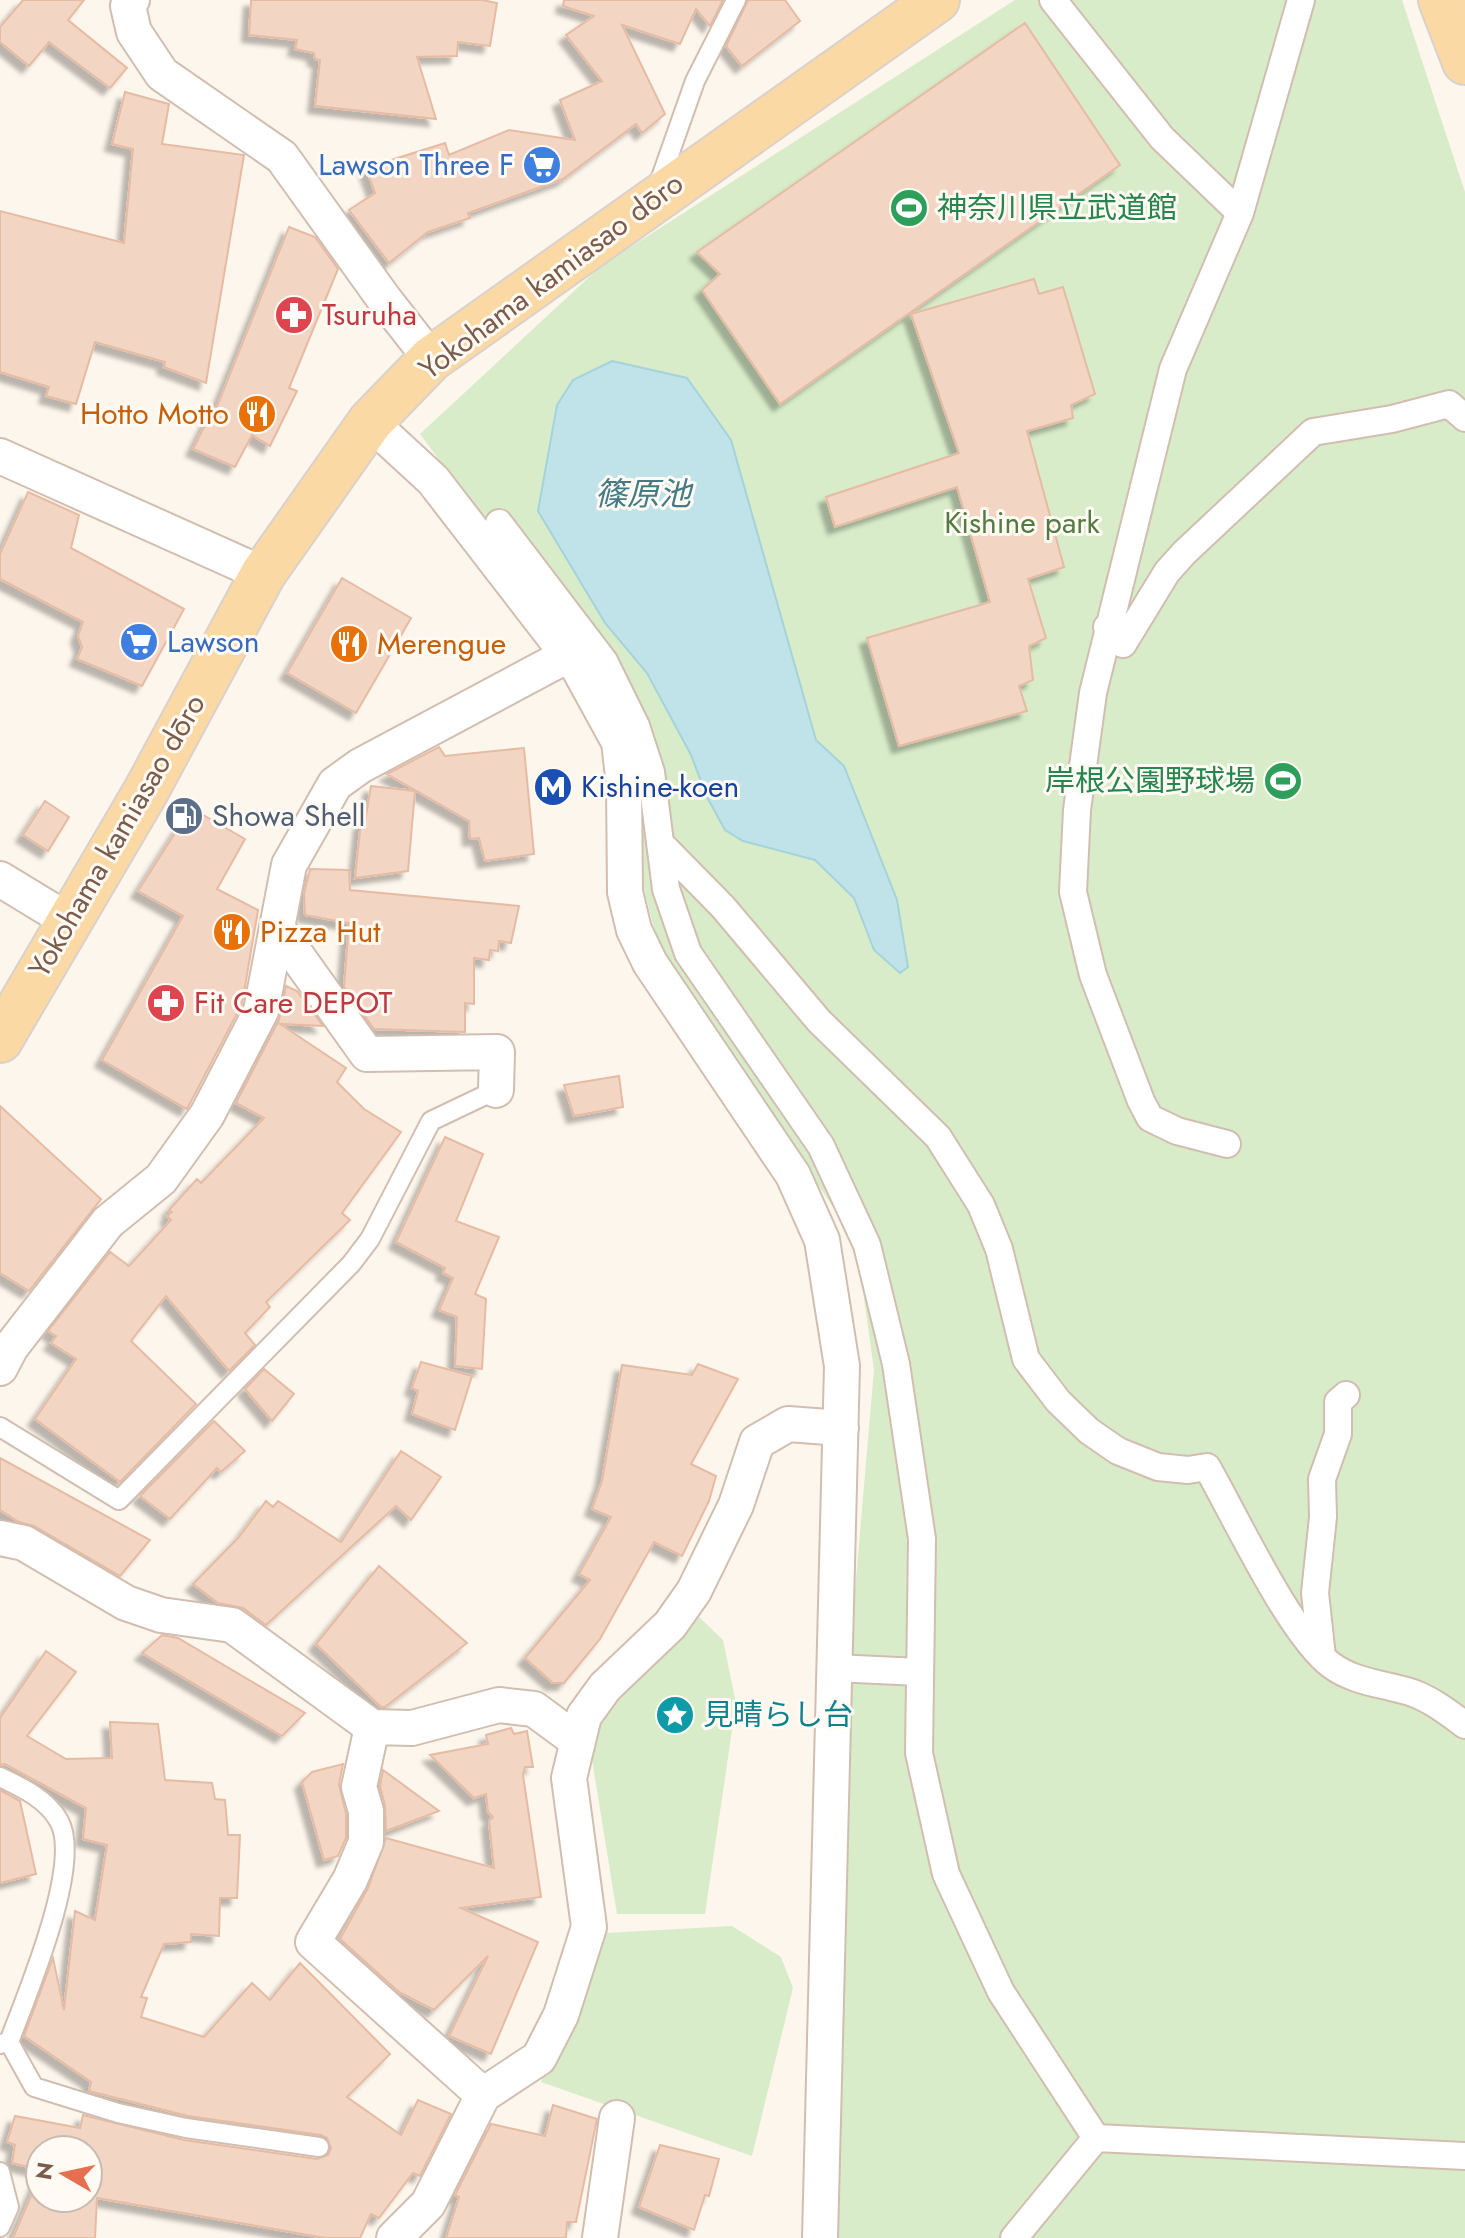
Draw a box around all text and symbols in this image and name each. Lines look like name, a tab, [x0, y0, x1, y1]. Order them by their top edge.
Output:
place label: Lawson Three F	[318, 143, 514, 186]
supermarket icon: Lawson Three F	[521, 144, 563, 186]
street label: Yokohama kamiasao dōro	[409, 162, 692, 389]
place label: 神奈川県立武道館	[937, 186, 1177, 229]
sports icon: 神奈川県立武道館	[888, 187, 930, 229]
place label: Tsuruha	[322, 293, 417, 336]
pharmacy icon: Tsuruha	[273, 294, 315, 336]
place label: Hotto Motto	[80, 392, 229, 435]
restaurant icon: Hotto Motto	[236, 393, 278, 435]
water label: 篠原池	[595, 471, 694, 517]
park label: Kishine park	[944, 501, 1101, 544]
place label: Lawson	[167, 620, 259, 663]
supermarket icon: Lawson	[118, 621, 160, 663]
place label: Merengue	[377, 622, 506, 665]
restaurant icon: Merengue	[328, 623, 370, 665]
street label: Yokohama kamiasao dōro	[18, 686, 215, 986]
place label: 岸根公園野球場	[1045, 759, 1255, 802]
sports icon: 岸根公園野球場	[1262, 760, 1304, 802]
place label: Kishine-koen	[581, 765, 739, 808]
metro station icon: Kishine-koen	[532, 766, 574, 808]
place label: Showa Shell	[212, 794, 365, 837]
fuel station icon: Showa Shell	[163, 795, 205, 837]
place label: Pizza Hut	[260, 910, 381, 953]
restaurant icon: Pizza Hut	[211, 911, 253, 953]
place label: Fit Care DEPOT	[194, 981, 392, 1024]
pharmacy icon: Fit Care DEPOT	[145, 982, 187, 1024]
place label: 見晴らし台	[703, 1693, 853, 1736]
place icon: 見晴らし台	[654, 1694, 696, 1736]
north arrow	[24, 2134, 104, 2214]
text: N	[27, 2160, 61, 2182]

